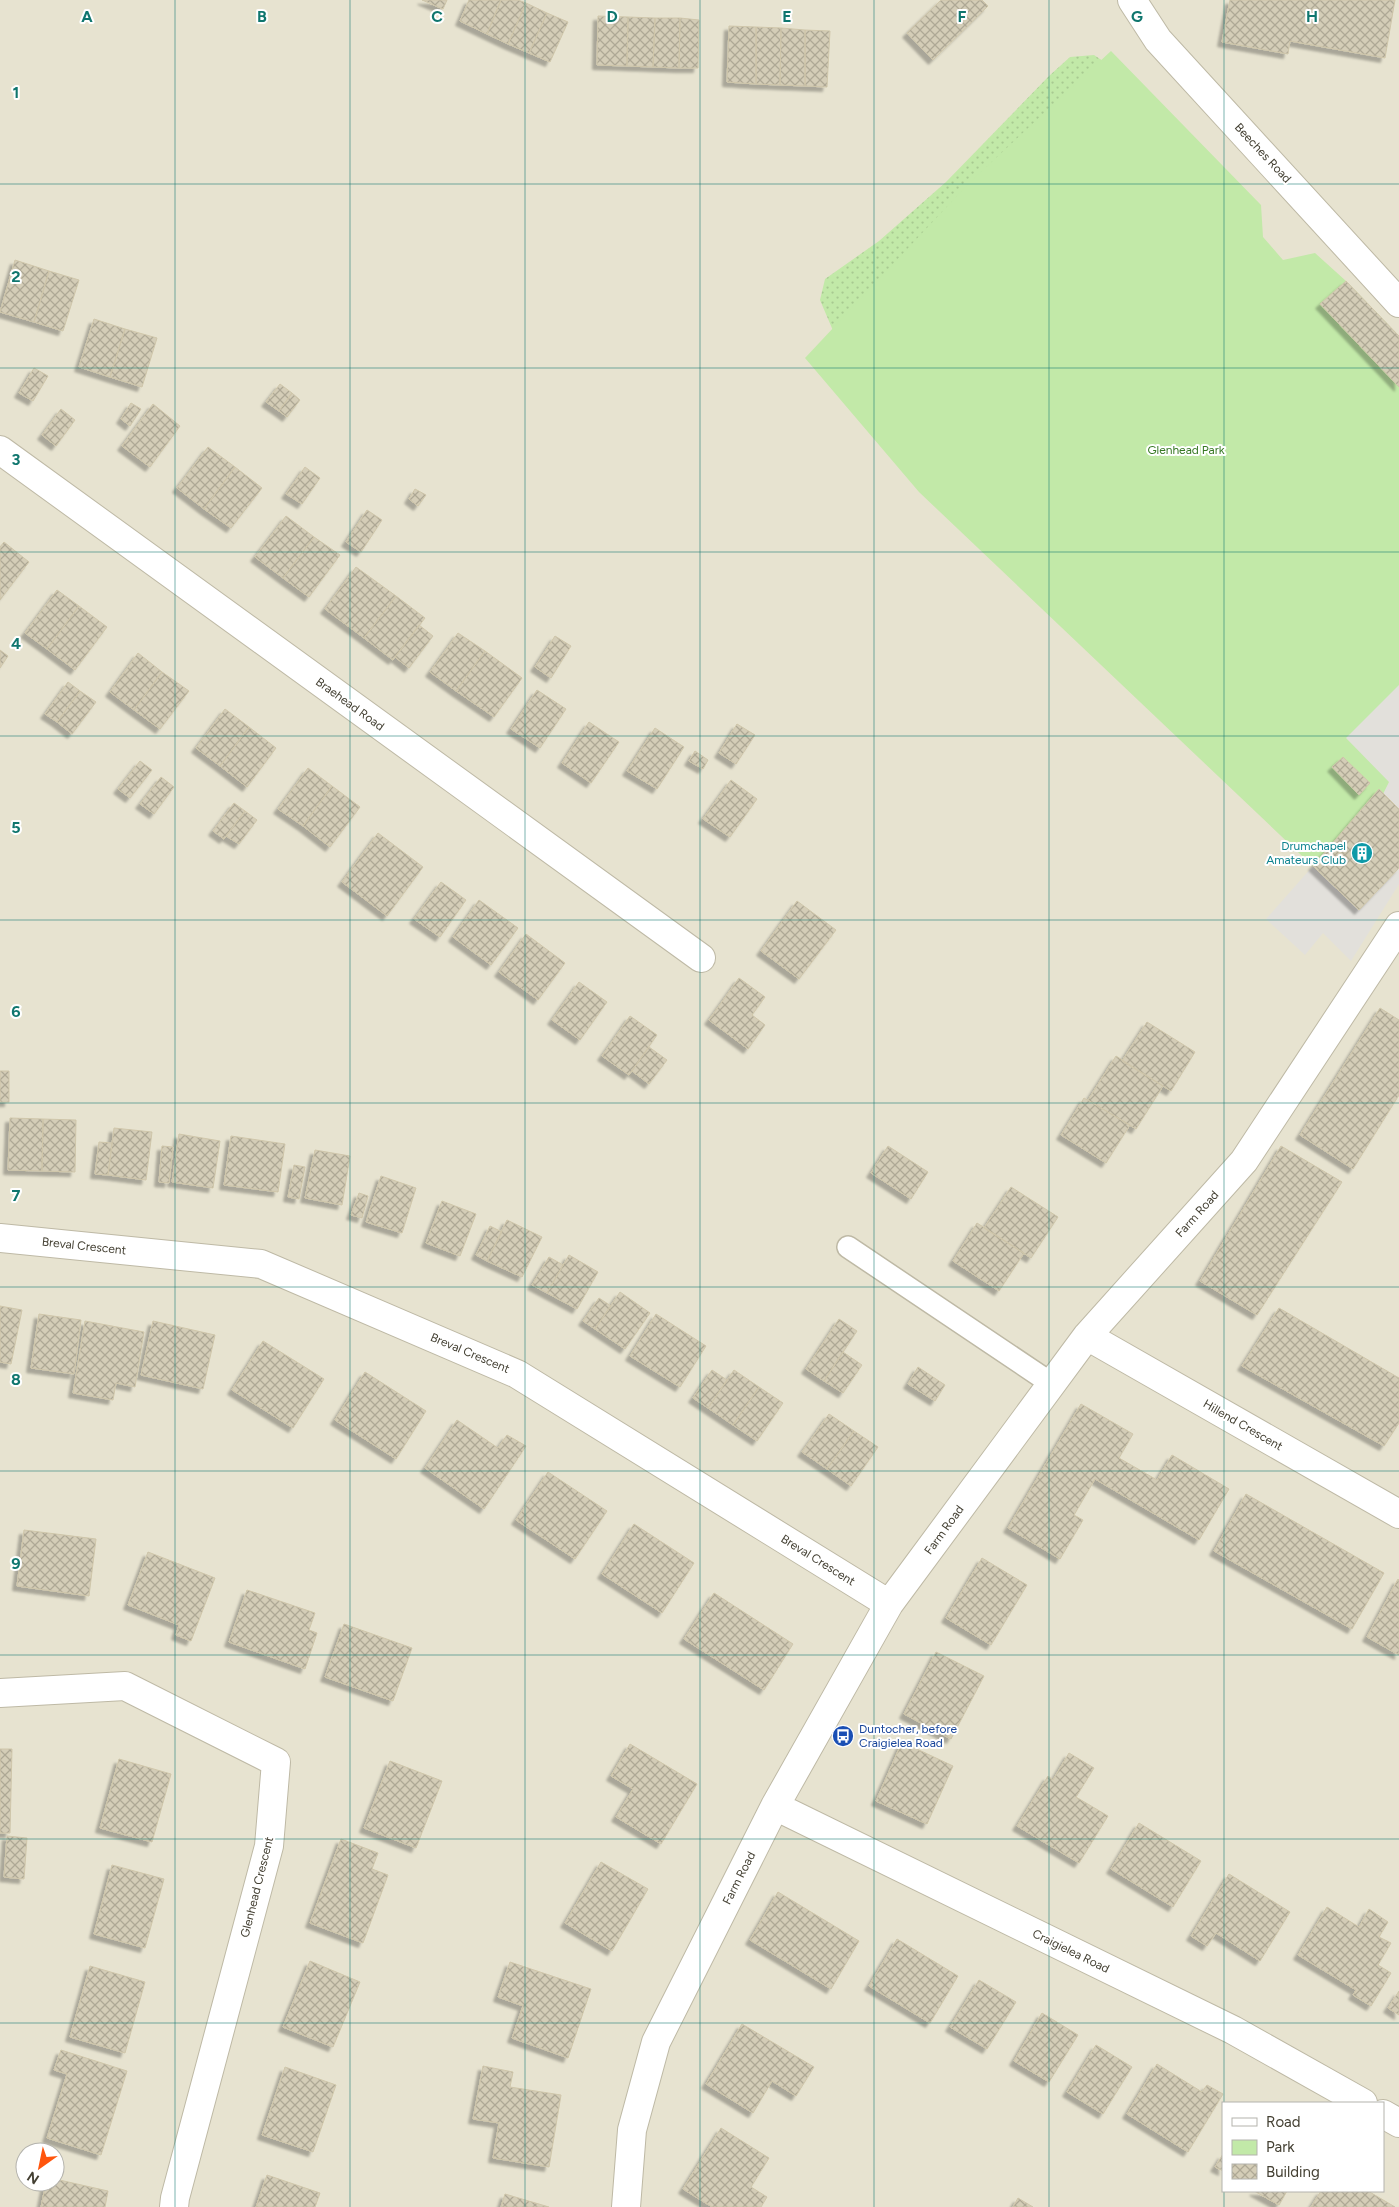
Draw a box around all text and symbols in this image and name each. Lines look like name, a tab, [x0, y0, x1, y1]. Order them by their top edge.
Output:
text: A	[81, 7, 93, 26]
text: B	[257, 7, 267, 26]
text: C	[431, 7, 443, 26]
text: D	[606, 7, 618, 26]
text: E	[782, 7, 792, 26]
text: F	[958, 7, 967, 26]
text: G	[1131, 7, 1143, 26]
text: H	[1306, 7, 1318, 26]
text: 1	[13, 83, 19, 102]
street label: Beeches Road	[1232, 120, 1294, 186]
text: 2	[11, 267, 21, 286]
park label: Glenhead Park	[1147, 443, 1225, 457]
text: 3	[12, 450, 21, 469]
text: 4	[11, 634, 21, 653]
street label: Braehead Road	[313, 675, 387, 733]
text: 5	[11, 818, 21, 837]
place label: Drumchapel Amateurs Club	[1266, 839, 1346, 867]
building icon: Drumchapel Amateurs Club	[1350, 841, 1374, 865]
text: 6	[11, 1002, 21, 1021]
text: 7	[12, 1186, 21, 1205]
street label: Farm Road	[1173, 1188, 1221, 1240]
street label: Breval Crescent	[41, 1235, 127, 1257]
street label: Breval Crescent	[428, 1330, 512, 1376]
text: 8	[11, 1370, 21, 1389]
street label: Hillend Crescent	[1201, 1397, 1286, 1454]
street label: Farm Road	[921, 1503, 967, 1557]
street label: Breval Crescent	[778, 1532, 858, 1589]
text: 9	[11, 1554, 21, 1573]
place label: Duntocher, before Craigielea Road	[859, 1722, 958, 1750]
bus stop icon: Duntocher, before Craigielea Road	[831, 1724, 855, 1748]
street label: Glenhead Crescent	[238, 1835, 276, 1939]
street label: Farm Road	[720, 1849, 758, 1907]
street label: Craigielea Road	[1030, 1926, 1112, 1976]
legend	[1222, 2102, 1384, 2192]
text: Road	[1266, 2113, 1301, 2131]
text: Park	[1266, 2138, 1295, 2156]
north arrow	[15, 2142, 65, 2192]
text: Building	[1266, 2163, 1320, 2181]
text: N	[24, 2167, 42, 2188]

